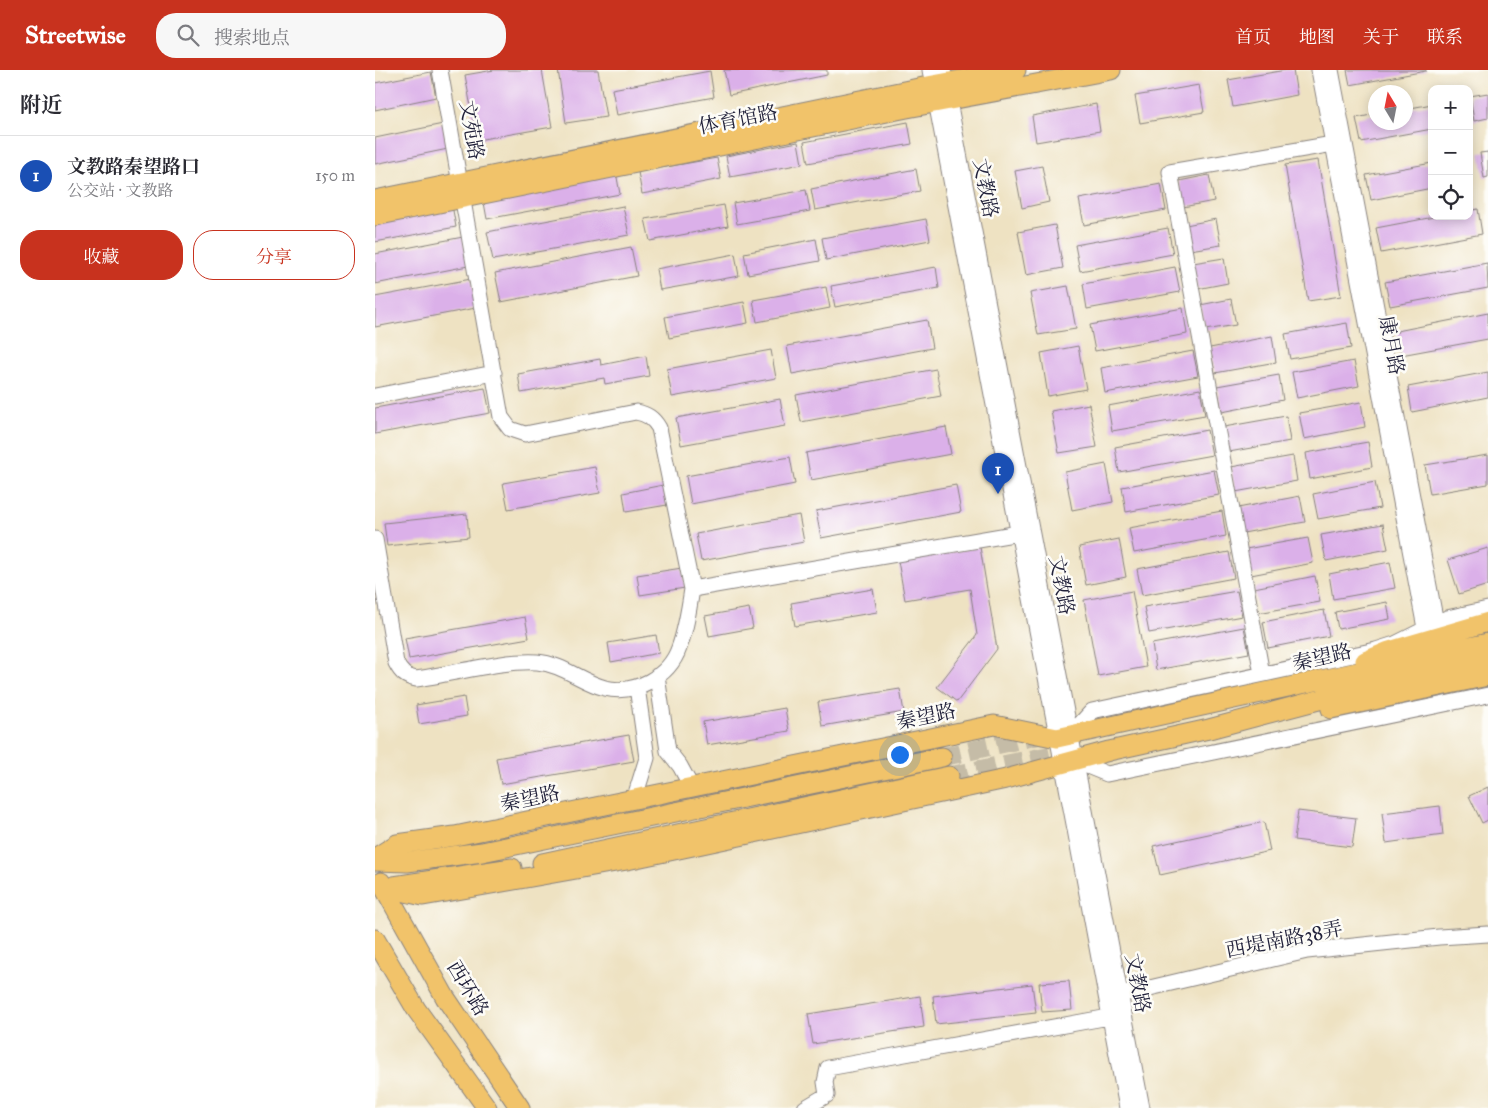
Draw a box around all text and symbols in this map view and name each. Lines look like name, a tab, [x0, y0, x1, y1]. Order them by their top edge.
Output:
search box	[156, 13, 506, 58]
text: Streetwise	[25, 20, 126, 50]
icon: search	[174, 21, 202, 49]
text: 搜索地点	[214, 26, 290, 49]
text: 首页	[1235, 26, 1271, 48]
text: 地图	[1299, 26, 1335, 48]
text: 关于	[1363, 26, 1399, 48]
text: 联系	[1427, 26, 1463, 48]
north arrow	[1368, 85, 1413, 130]
map controls	[1428, 85, 1473, 220]
button: +	[1428, 85, 1473, 130]
text: 附近	[20, 92, 62, 118]
street label: 文苑路	[455, 98, 489, 162]
street label: 体育馆路	[696, 100, 780, 138]
button: −	[1428, 130, 1473, 175]
text: 文教路秦望路口	[67, 155, 200, 178]
street label: 文教路	[968, 156, 1004, 220]
text: 1	[33, 166, 39, 185]
text: 150 m	[315, 166, 355, 185]
button: locate	[1428, 175, 1473, 220]
text: 公交站 · 文教路	[67, 181, 173, 200]
button: 收藏	[20, 230, 183, 280]
button: 分享	[193, 230, 355, 280]
street label: 康月路	[1374, 313, 1410, 377]
pin: 1	[982, 453, 1014, 494]
street label: 文教路	[1044, 553, 1080, 617]
street label: 秦望路	[1290, 639, 1354, 675]
street label: 秦望路	[894, 698, 958, 734]
your location	[887, 742, 913, 768]
street label: 秦望路	[498, 780, 562, 816]
street label: 西堤南路38弄	[1223, 916, 1345, 962]
street label: 文教路	[1120, 951, 1156, 1015]
street label: 西环路	[442, 956, 494, 1020]

